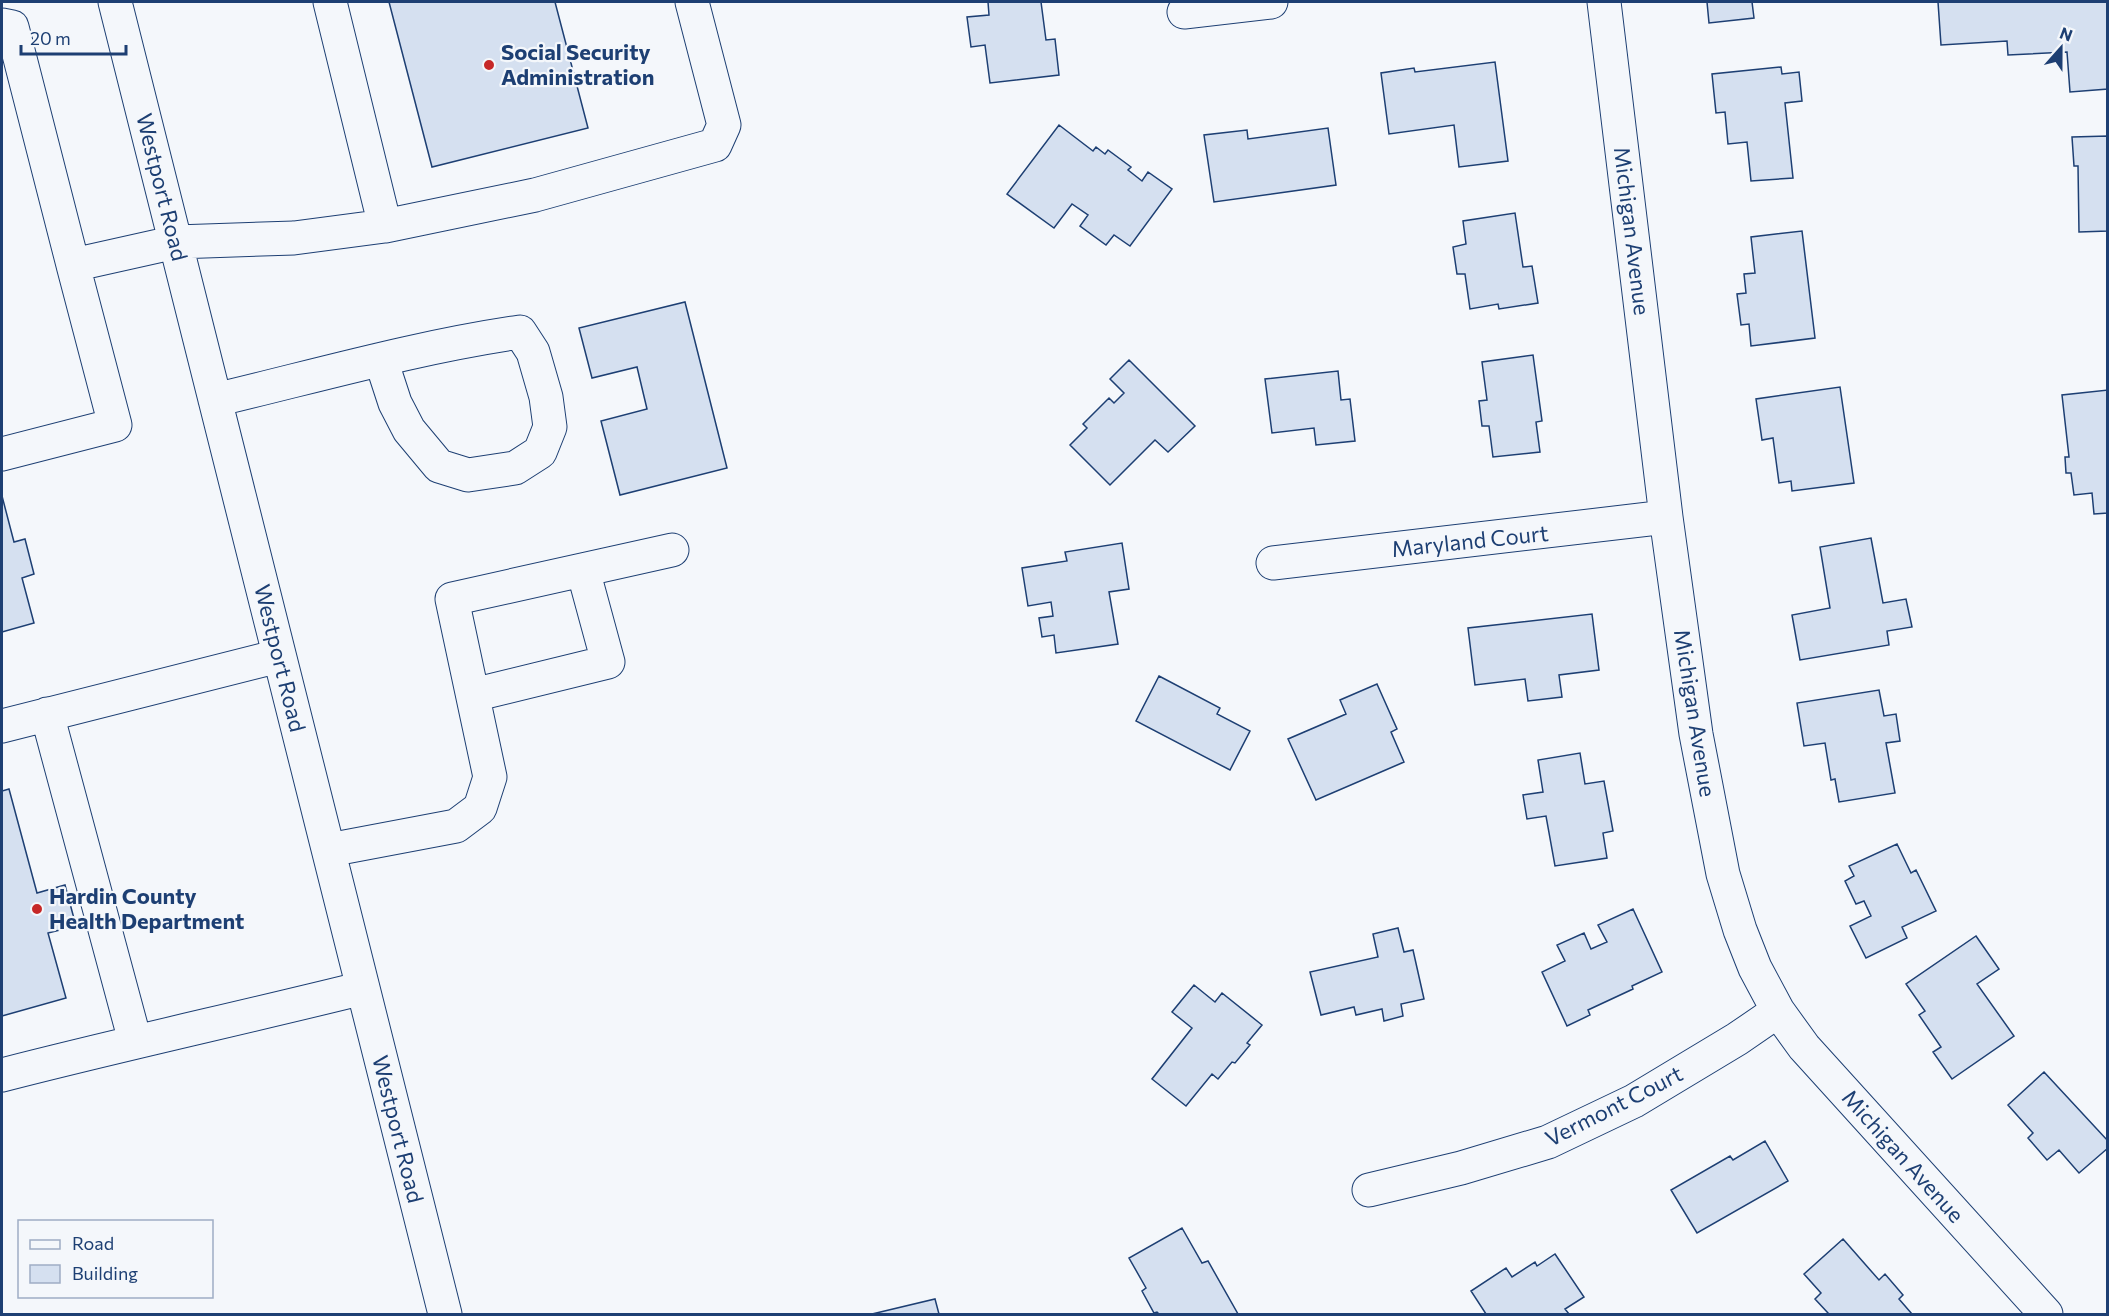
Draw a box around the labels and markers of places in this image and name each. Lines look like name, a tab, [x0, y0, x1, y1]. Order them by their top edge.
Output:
place label: Social Security Administration	[501, 38, 654, 90]
marker: Social Security Administration	[482, 58, 496, 72]
place label: Hardin County Health Department	[49, 882, 244, 934]
marker: Hardin County Health Department	[30, 902, 44, 916]

